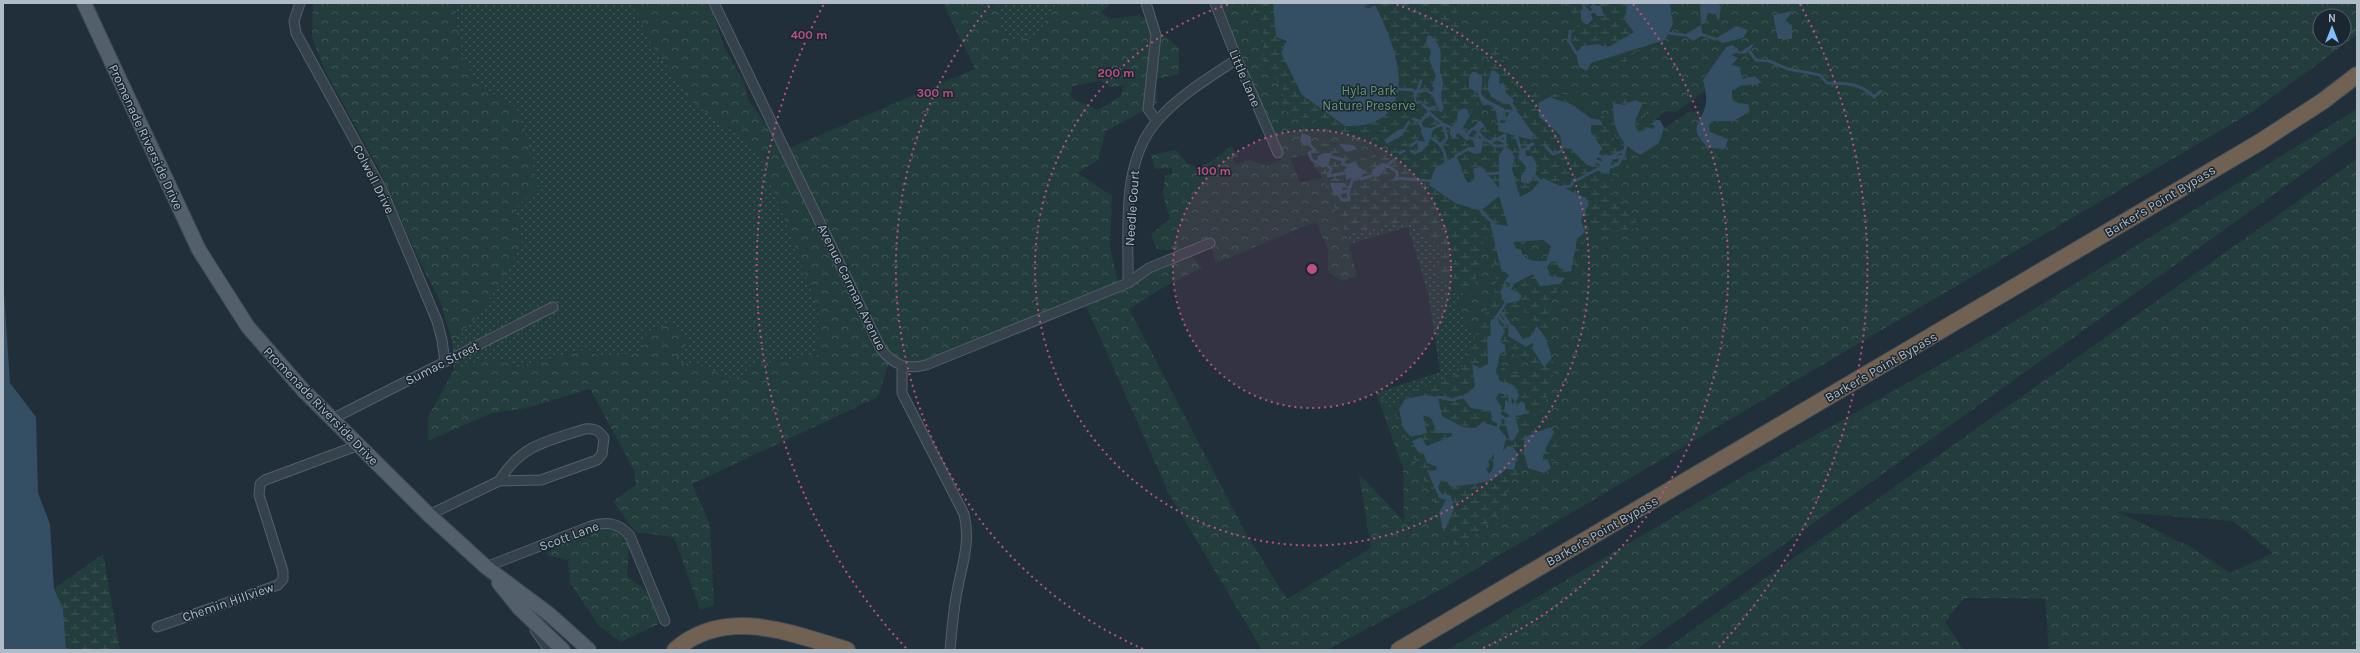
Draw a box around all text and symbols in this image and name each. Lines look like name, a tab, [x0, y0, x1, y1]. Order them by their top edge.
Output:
north arrow	[2312, 8, 2352, 48]
text: N	[2328, 12, 2336, 25]
text: 400 m	[791, 28, 827, 42]
street label: Little Lane	[1226, 47, 1264, 109]
street label: Promenade Riverside Drive	[106, 62, 186, 212]
text: 200 m	[1098, 66, 1134, 80]
park label: Hyla Park Nature Preserve	[1322, 83, 1416, 113]
text: 300 m	[916, 86, 954, 100]
street label: Colwell Drive	[350, 142, 398, 216]
street label: Barker's Point Bypass	[2102, 162, 2218, 240]
text: 100 m	[1197, 164, 1231, 178]
street label: Needle Court	[1122, 170, 1142, 246]
street label: Avenue Carman Avenue	[815, 221, 889, 353]
centre of rings	[1305, 262, 1319, 276]
street label: Barker's Point Bypass	[1822, 329, 1940, 405]
street label: Sumac Street	[403, 338, 481, 388]
street label: Promenade Riverside Drive	[261, 344, 382, 468]
street label: Barker's Point Bypass	[1543, 493, 1661, 569]
street label: Scott Lane	[537, 518, 601, 554]
street label: Chemin Hillview	[180, 579, 276, 625]

